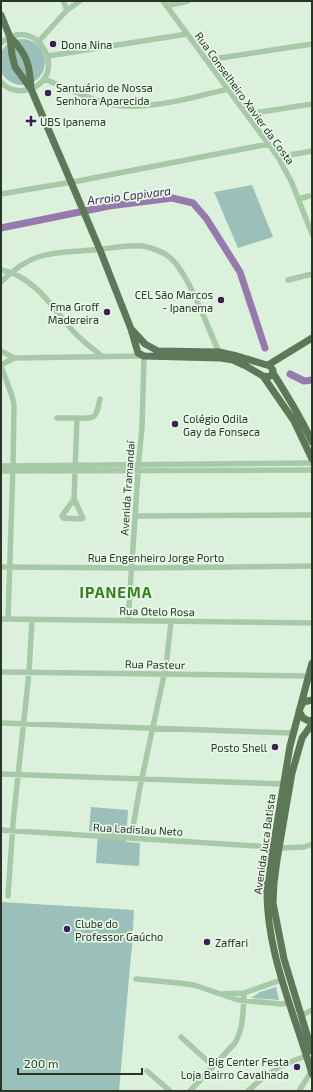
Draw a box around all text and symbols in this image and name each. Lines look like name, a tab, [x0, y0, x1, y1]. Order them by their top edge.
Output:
street label: Rua Conselheiro Xavier da Costa	[193, 29, 297, 167]
place label: Dona Nina	[61, 38, 112, 51]
marker: Dona Nina	[48, 39, 58, 49]
place label: Santuário de Nossa Senhora Aparecida	[56, 81, 153, 107]
marker: Santuário de Nossa Senhora Aparecida	[43, 88, 53, 98]
marker: UBS Ipanema	[25, 115, 37, 127]
place label: UBS Ipanema	[40, 115, 106, 128]
water label: Arroio Capivara	[85, 183, 172, 207]
place label: CEL São Marcos - Ipanema	[135, 288, 213, 314]
marker: CEL São Marcos - Ipanema	[216, 295, 226, 305]
place label: Fma Groff Madereira	[48, 300, 99, 326]
marker: Fma Groff Madereira	[102, 307, 112, 317]
place label: Colégio Odila Gay da Fonseca	[183, 412, 260, 438]
marker: Colégio Odila Gay da Fonseca	[170, 419, 180, 429]
street label: Avenida Tramandaí	[117, 439, 137, 536]
street label: Rua Engenheiro Jorge Porto	[88, 551, 224, 564]
district label: IPANEMA	[80, 583, 152, 601]
street label: Rua Otelo Rosa	[119, 604, 195, 618]
street label: Rua Pasteur	[125, 657, 186, 671]
place label: Posto Shell	[211, 741, 268, 754]
marker: Posto Shell	[270, 742, 280, 752]
street label: Avenida Juca Batista	[251, 793, 277, 895]
street label: Rua Ladislau Neto	[93, 820, 183, 838]
place label: Clube do Professor Gaúcho	[75, 917, 163, 943]
marker: Clube do Professor Gaúcho	[62, 924, 72, 934]
place label: Zaffari	[215, 936, 248, 949]
marker: Zaffari	[202, 937, 212, 947]
scale bar	[18, 1050, 142, 1076]
place label: Big Center Festa Loja Bairro Cavalhada	[181, 1055, 289, 1082]
text: 200 m	[24, 1056, 58, 1070]
marker: Big Center Festa Loja Bairro Cavalhada	[292, 1062, 302, 1072]

